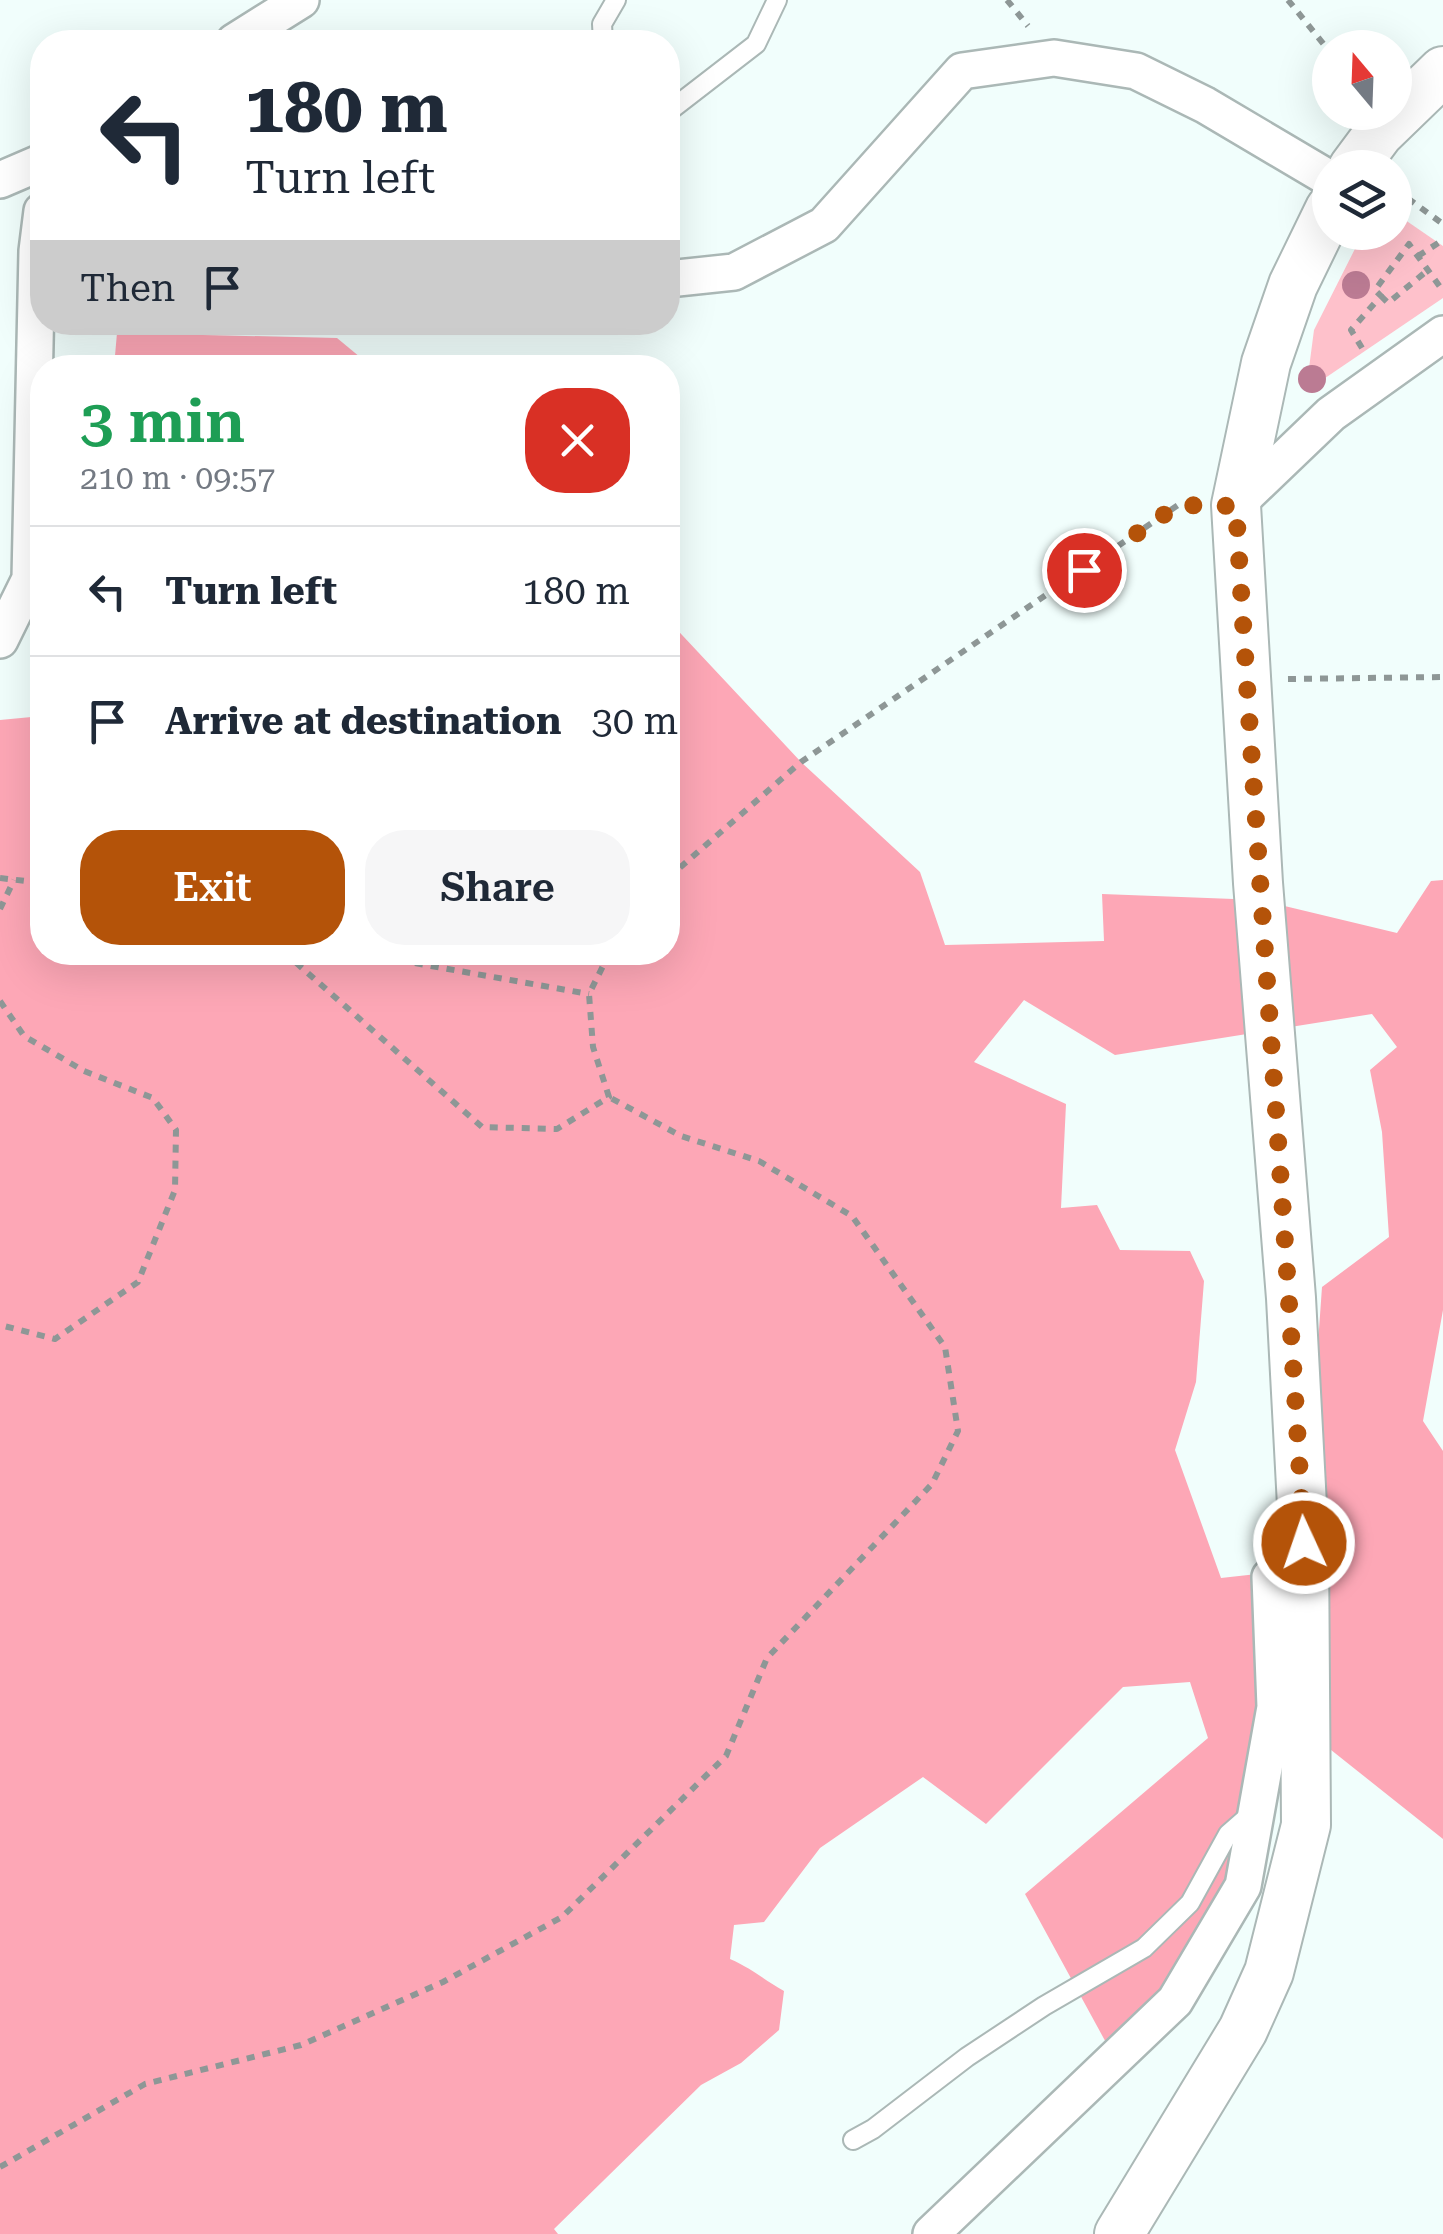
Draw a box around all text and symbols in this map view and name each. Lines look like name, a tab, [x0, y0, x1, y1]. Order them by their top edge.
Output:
north arrow	[1312, 30, 1412, 130]
map controls	[1312, 30, 1412, 250]
text: 180 m	[245, 67, 448, 149]
icon: left	[80, 70, 210, 200]
button: layers	[1312, 150, 1412, 250]
text: Turn left	[245, 151, 435, 204]
icon: arrive	[195, 260, 250, 315]
text: Then	[80, 266, 175, 310]
text: 3 min	[80, 386, 245, 457]
button: close	[525, 388, 630, 493]
text: 210 m · 09:57	[80, 459, 275, 497]
pin	[1042, 528, 1127, 613]
icon: arrive	[1057, 543, 1112, 598]
icon: left	[80, 564, 135, 619]
text: Turn left	[165, 569, 337, 613]
text: 180 m	[522, 569, 630, 613]
icon: arrive	[80, 694, 135, 749]
text: Arrive at destination	[165, 699, 561, 743]
text: 30 m	[591, 699, 678, 743]
button: Exit	[80, 830, 345, 945]
button: Share	[365, 830, 630, 945]
position arrow	[1252, 1491, 1356, 1595]

